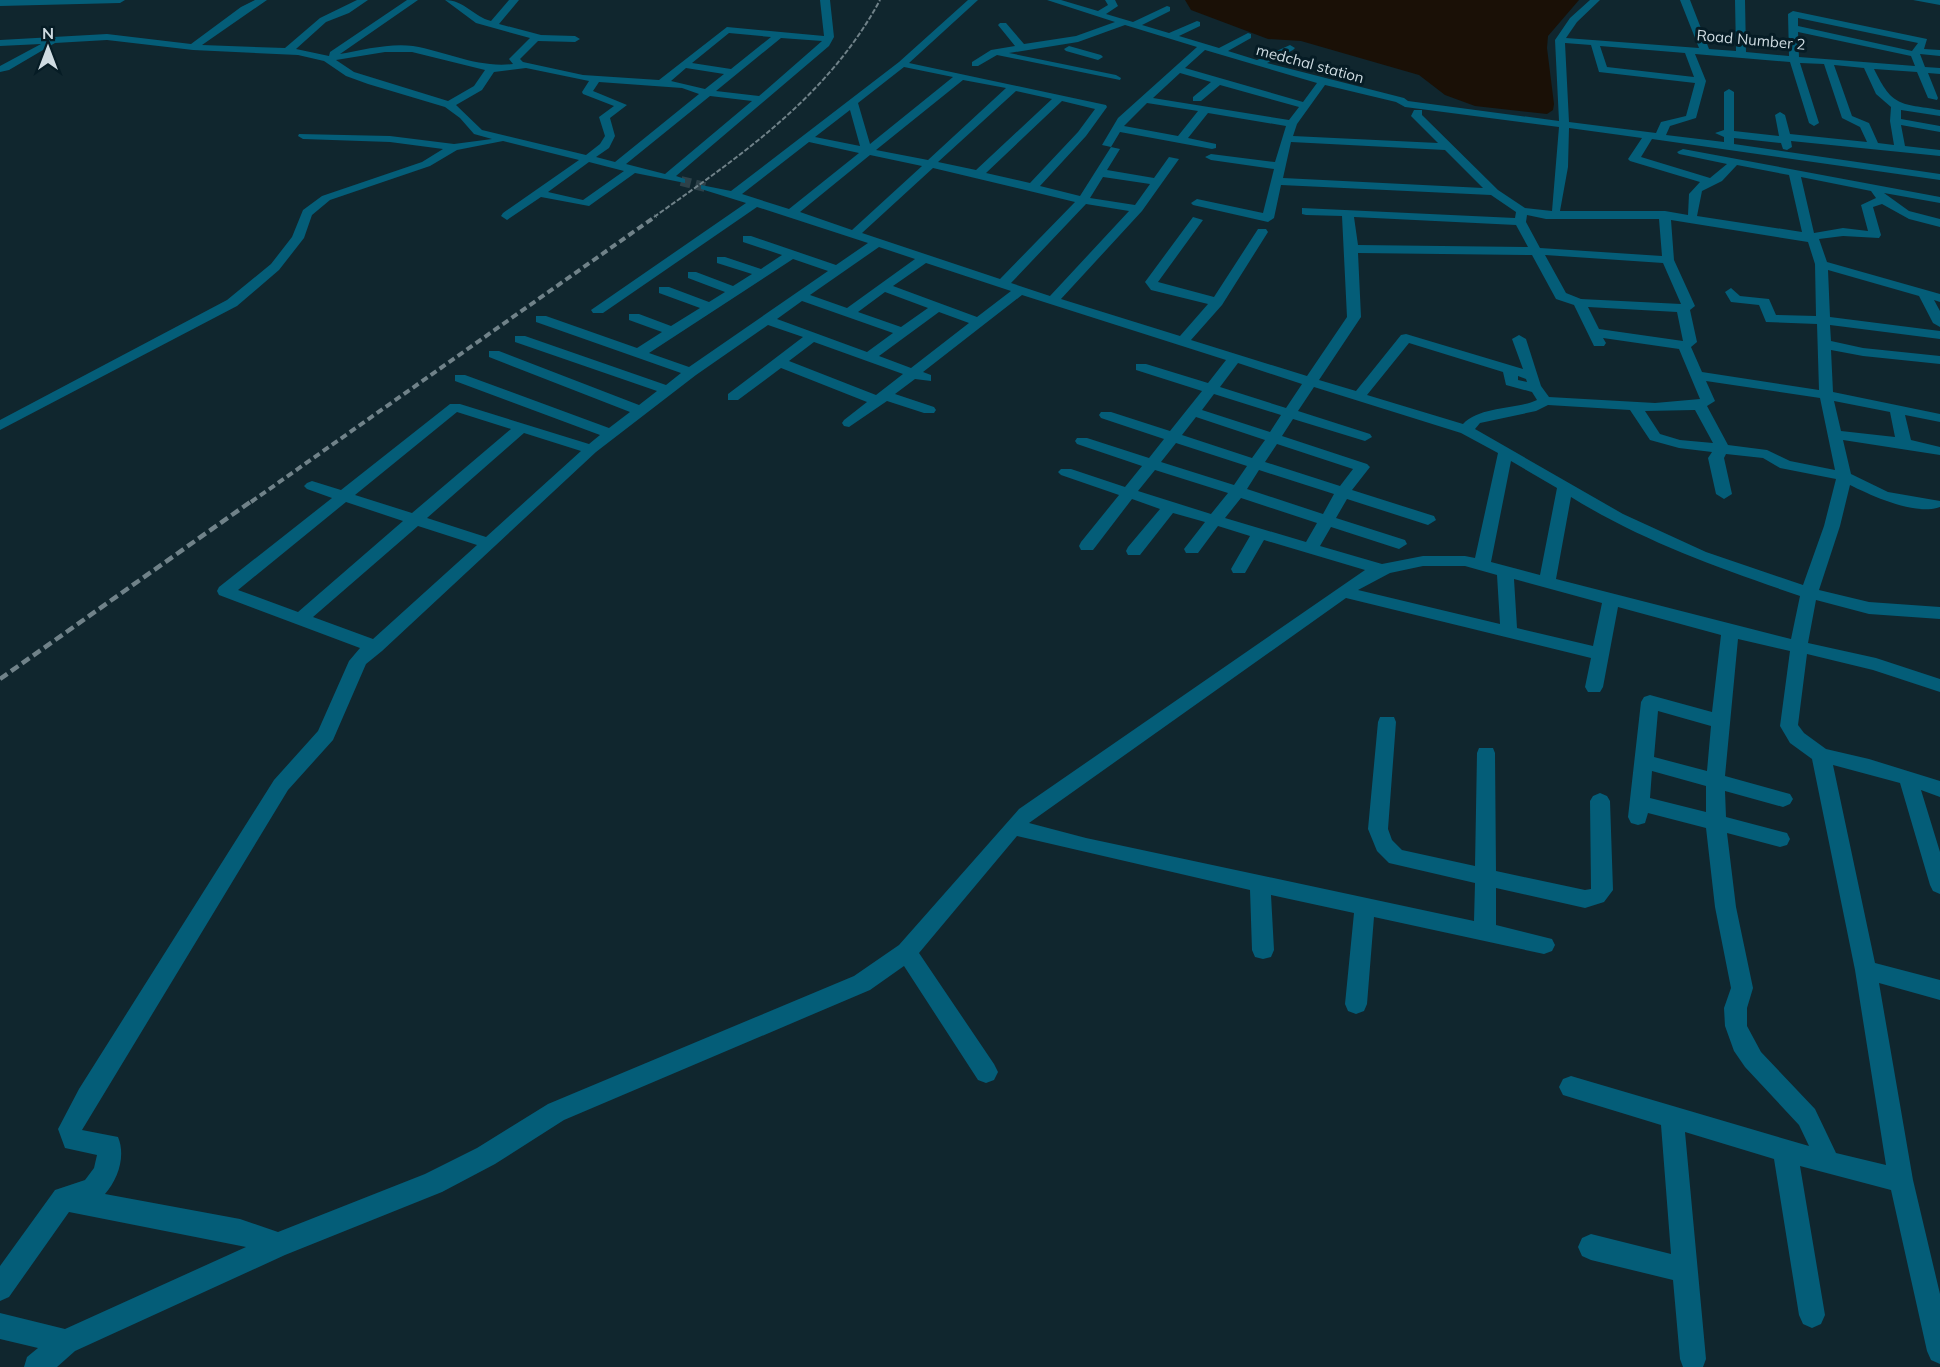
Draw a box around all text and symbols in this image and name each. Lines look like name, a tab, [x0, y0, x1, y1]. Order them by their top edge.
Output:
north arrow	[18, 18, 78, 78]
text: N	[42, 23, 54, 43]
street label: Road Number 2	[1696, 25, 1806, 54]
street label: medchal station	[1254, 40, 1366, 87]

